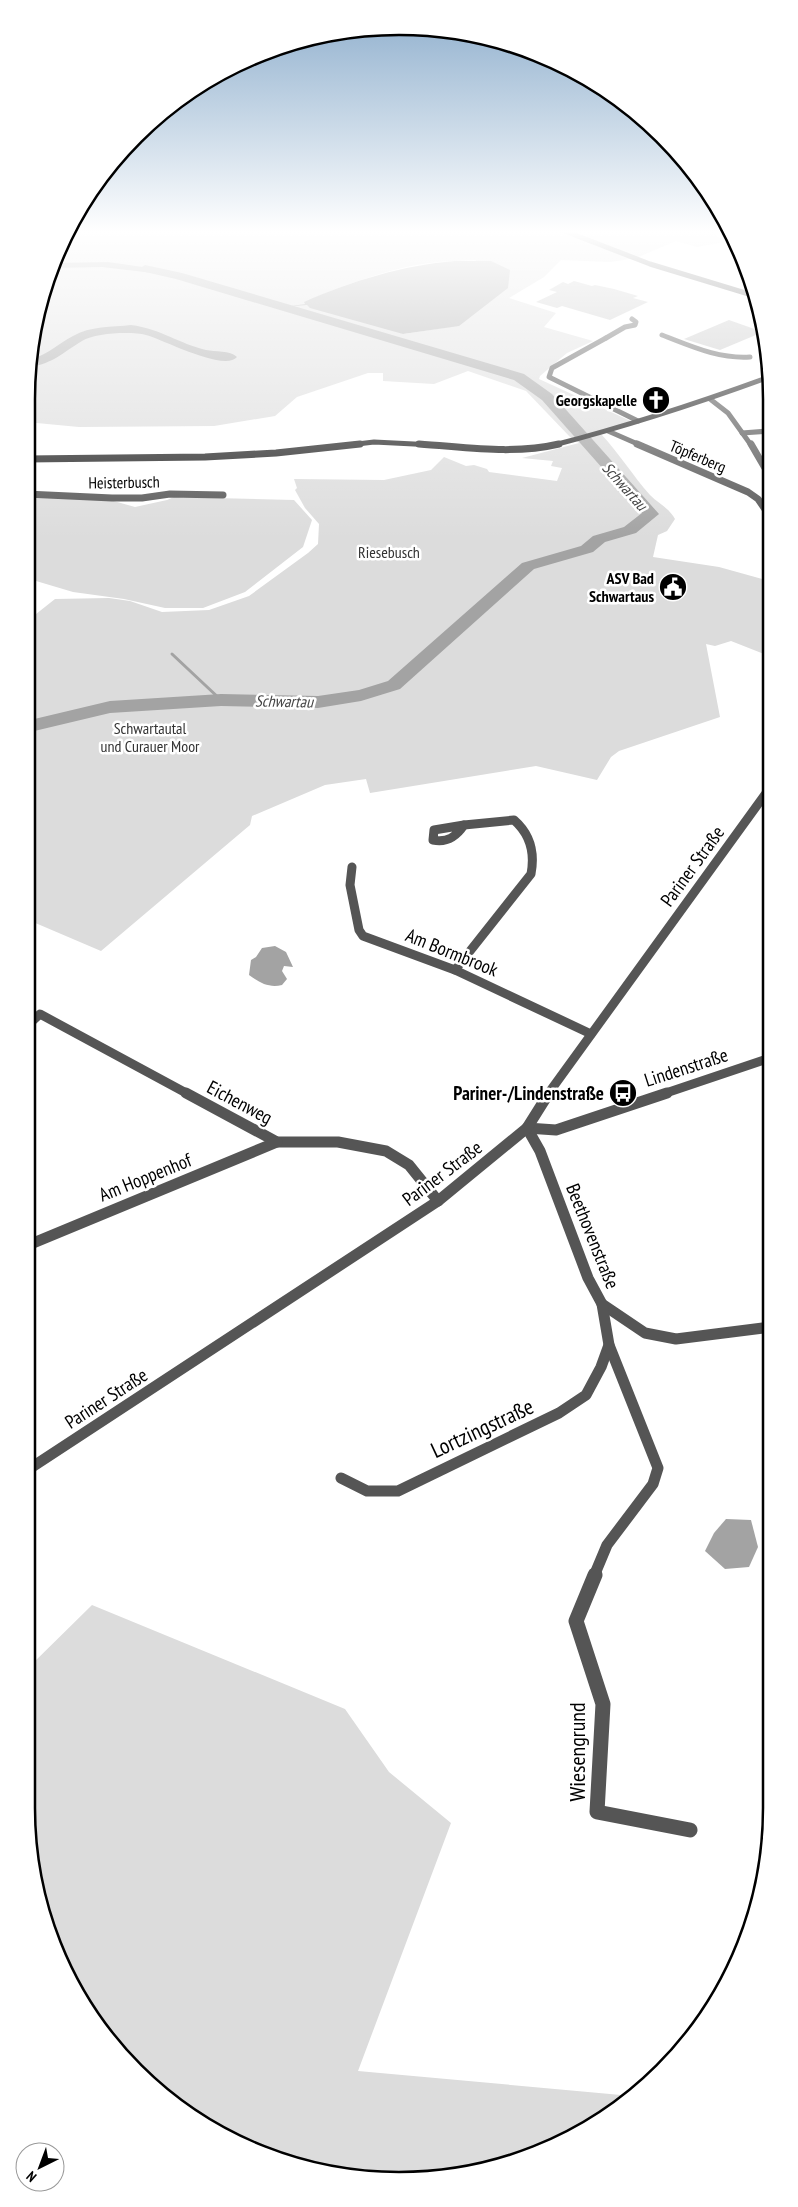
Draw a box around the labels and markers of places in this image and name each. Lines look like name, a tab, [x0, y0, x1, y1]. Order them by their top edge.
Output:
church icon: Georgskapelle	[641, 385, 671, 415]
place label: Georgskapelle	[556, 390, 637, 410]
place label: ASV Bad Schwartaus	[589, 568, 654, 606]
public building icon: ASV Bad Schwartaus	[658, 572, 688, 602]
bus stop icon: Pariner-/Lindenstraße	[608, 1078, 638, 1108]
place label: Pariner-/Lindenstraße	[453, 1081, 604, 1105]

